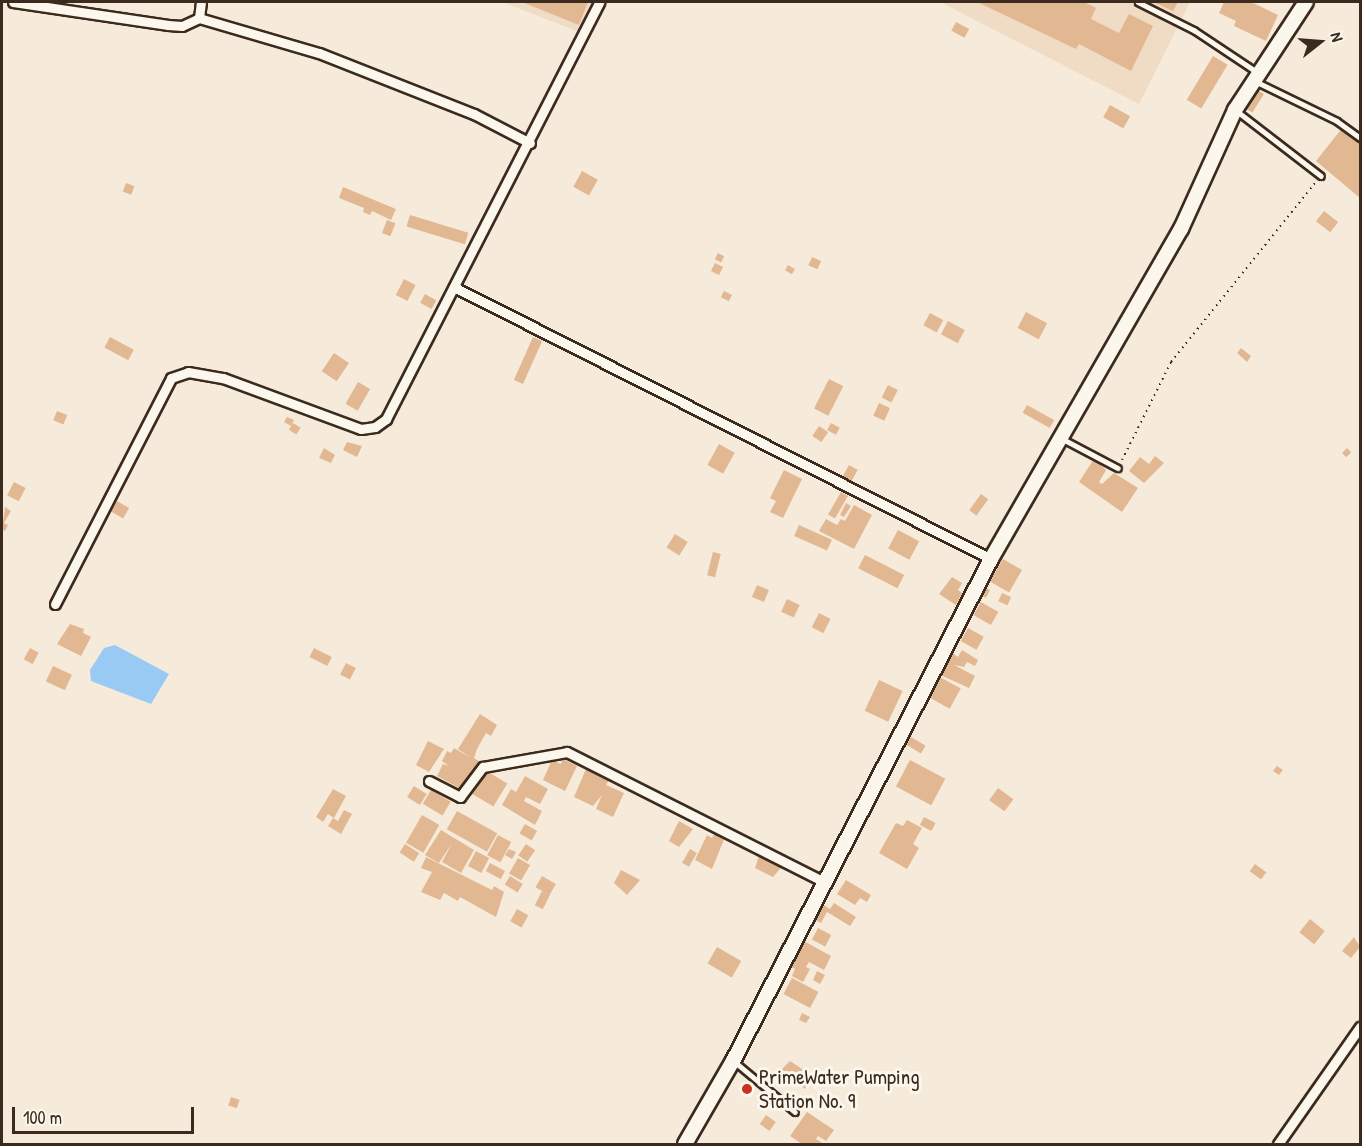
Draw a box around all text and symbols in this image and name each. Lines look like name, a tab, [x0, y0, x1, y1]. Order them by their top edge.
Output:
north arrow	[1290, 12, 1350, 72]
text: N	[1325, 29, 1349, 44]
place label: PrimeWater Pumping Station No. 9	[759, 1064, 920, 1114]
marker: PrimeWater Pumping Station No. 9	[740, 1082, 754, 1096]
scale bar	[15, 1095, 196, 1133]
text: 100 m	[23, 1105, 62, 1130]

